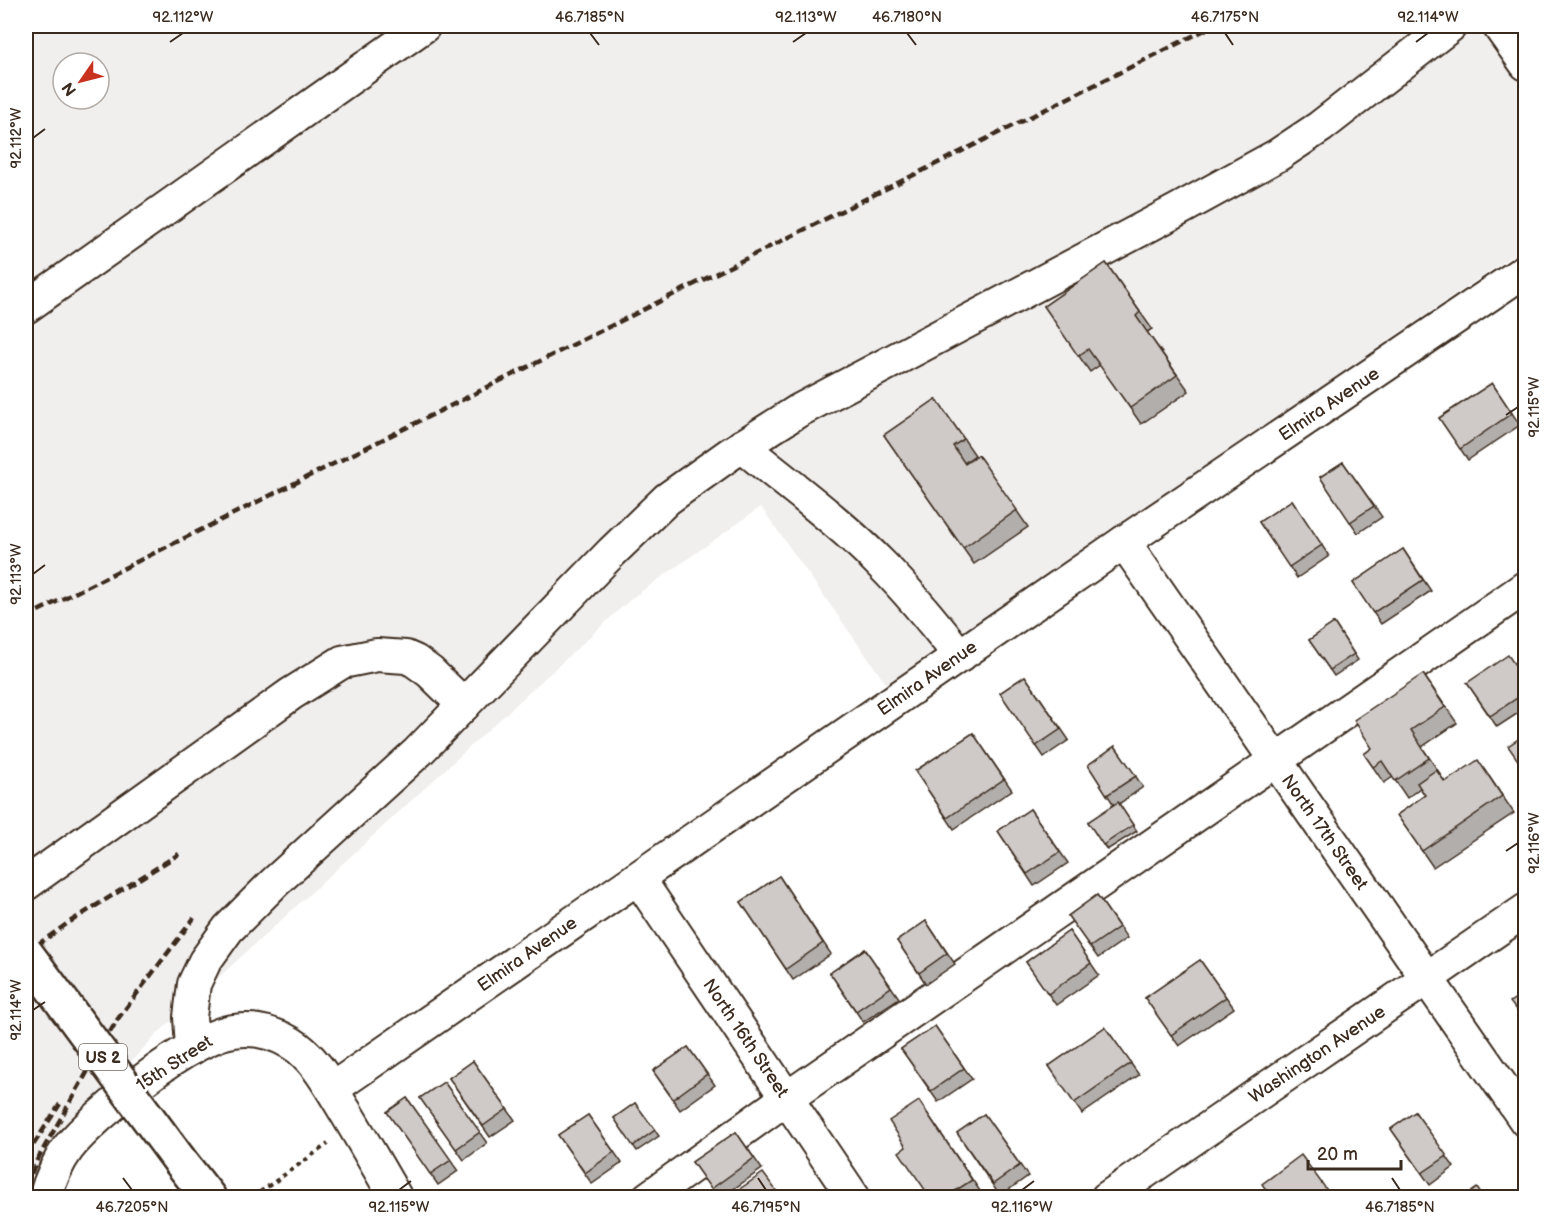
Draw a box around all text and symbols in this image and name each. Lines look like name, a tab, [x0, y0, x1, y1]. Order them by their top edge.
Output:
text: 92.112°W	[152, 8, 214, 27]
text: 46.7185°N	[555, 8, 625, 27]
text: 92.113°W	[775, 8, 837, 27]
text: 46.7180°N	[872, 8, 942, 27]
text: 46.7175°N	[1191, 8, 1259, 27]
text: 92.114°W	[1397, 8, 1459, 27]
north arrow	[51, 51, 111, 111]
text: N	[59, 78, 81, 99]
text: 92.112°W	[7, 107, 26, 169]
street label: Elmira Avenue	[1275, 363, 1384, 446]
text: 92.115°W	[1525, 376, 1544, 438]
text: 92.113°W	[7, 543, 26, 605]
street label: Elmira Avenue	[874, 636, 981, 720]
street label: North 17th Street	[1277, 771, 1372, 894]
text: 92.116°W	[1525, 812, 1544, 874]
street label: Elmira Avenue	[474, 912, 581, 996]
street label: North 16th Street	[698, 975, 793, 1102]
text: 92.114°W	[7, 979, 26, 1041]
street label: Washington Avenue	[1245, 1001, 1390, 1108]
street label: 15th Street	[132, 1031, 217, 1096]
road number: US 2	[79, 1044, 127, 1070]
scale bar	[1308, 1133, 1401, 1171]
text: 20 m	[1317, 1144, 1358, 1165]
text: 46.7205°N	[96, 1198, 168, 1217]
text: 92.115°W	[368, 1198, 430, 1217]
text: 46.7195°N	[731, 1198, 801, 1217]
text: 92.116°W	[991, 1198, 1053, 1217]
text: 46.7185°N	[1365, 1198, 1435, 1217]

